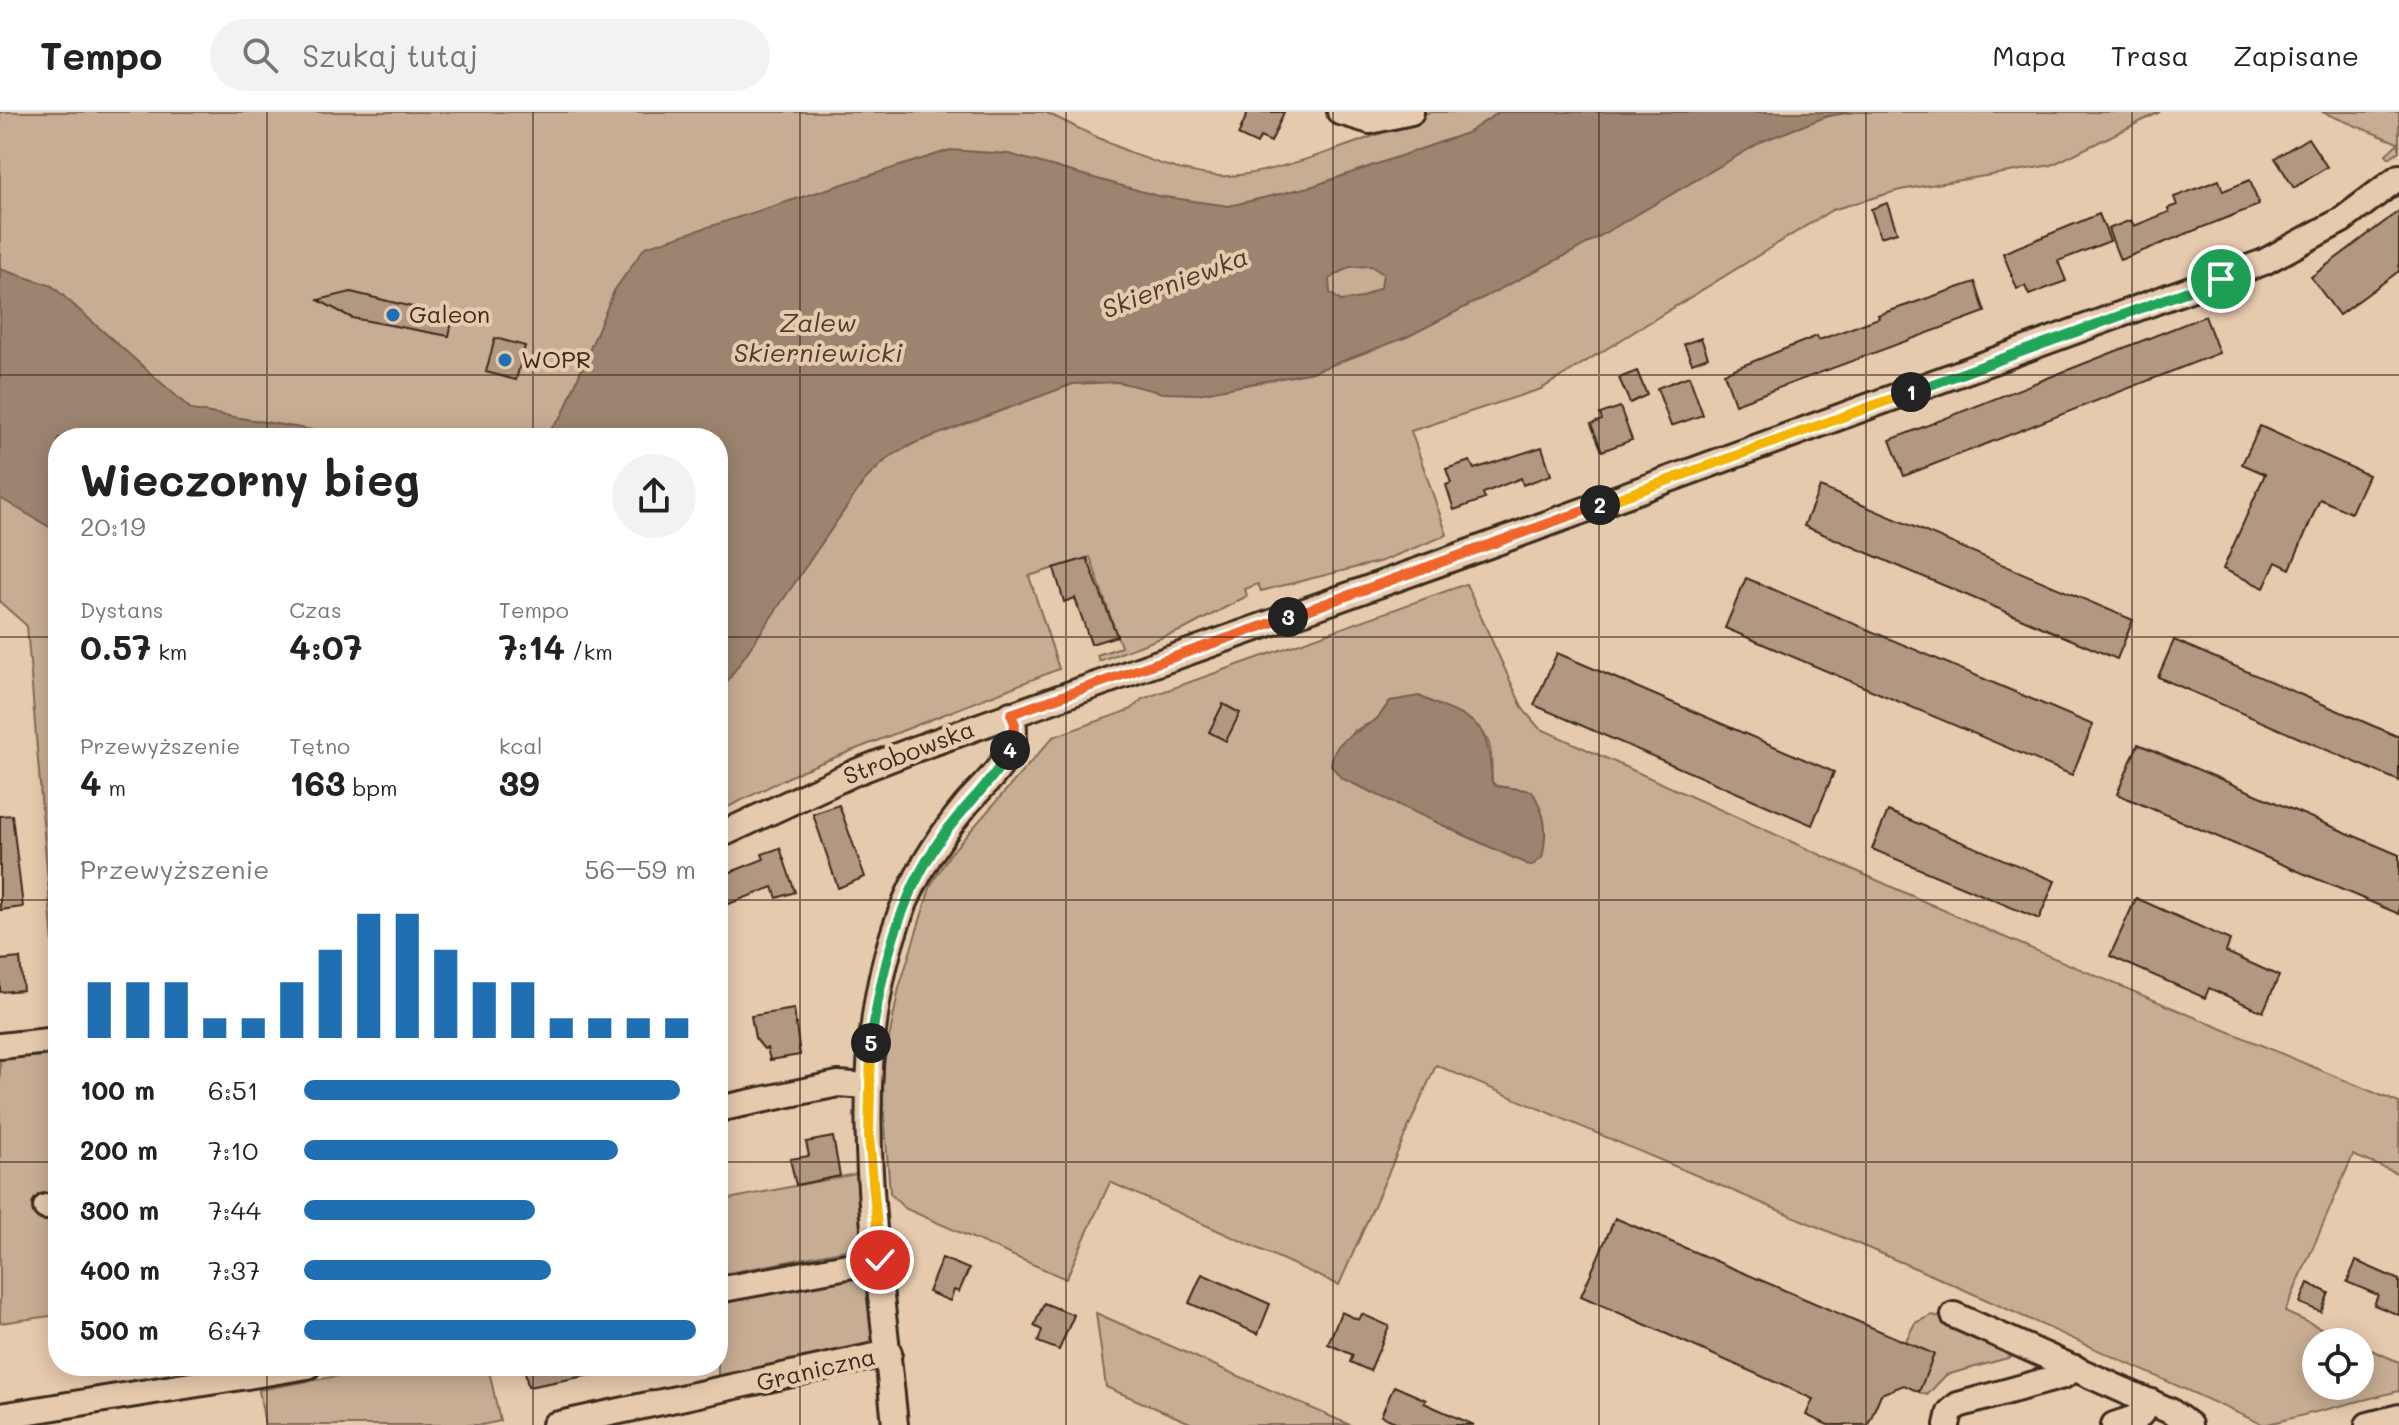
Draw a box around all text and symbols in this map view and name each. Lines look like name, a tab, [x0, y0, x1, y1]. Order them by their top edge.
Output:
search box	[210, 19, 770, 91]
text: Tempo	[40, 30, 162, 80]
icon: search	[238, 33, 282, 77]
text: Szukaj tutaj	[302, 35, 478, 75]
text: Mapa	[1992, 37, 2067, 73]
text: Trasa	[2111, 37, 2189, 73]
text: Zapisane	[2233, 37, 2359, 73]
water label: Skierniewka	[1097, 239, 1253, 326]
pin	[2187, 245, 2255, 313]
icon: arrive	[2199, 257, 2243, 301]
place label: Galeon	[409, 298, 490, 329]
water label: Zalew Skierniewicki	[733, 305, 903, 369]
marker: Galeon	[384, 306, 402, 324]
place label: WOPR	[521, 343, 591, 374]
marker: WOPR	[496, 351, 514, 369]
pin: 1	[1891, 372, 1931, 412]
text: 1	[1906, 377, 1916, 406]
text: Wieczorny bieg	[80, 450, 420, 507]
button: share	[612, 454, 696, 538]
pin: 2	[1580, 485, 1620, 525]
text: 2	[1594, 490, 1606, 519]
text: 20:19	[80, 509, 146, 543]
text: Dystans	[80, 595, 164, 624]
text: Czas	[289, 595, 342, 624]
text: Tempo	[499, 595, 569, 624]
pin: 3	[1268, 597, 1308, 637]
text: 3	[1281, 602, 1295, 631]
text: 0.57	[80, 624, 151, 669]
text: 4:07	[289, 624, 362, 669]
text: 7:14	[499, 624, 565, 669]
text: km	[151, 637, 187, 666]
text: /km	[565, 637, 613, 666]
street label: Strobowska	[839, 712, 978, 791]
pin: 4	[990, 730, 1030, 770]
text: Przewyższenie	[80, 731, 240, 760]
text: Tętno	[289, 731, 350, 760]
text: kcal	[499, 731, 543, 760]
text: 4	[1003, 735, 1017, 764]
text: 4	[80, 760, 102, 805]
text: 163	[289, 760, 345, 805]
text: 39	[499, 760, 540, 805]
text: m	[102, 773, 126, 802]
text: bpm	[345, 773, 398, 802]
text: Przewyższenie	[80, 852, 269, 886]
text: 56–59 m	[584, 852, 696, 886]
pin: 5	[851, 1023, 891, 1063]
text: 5	[865, 1028, 877, 1057]
text: 100 m	[80, 1073, 155, 1107]
text: 6:51	[208, 1073, 259, 1107]
text: 200 m	[80, 1133, 158, 1167]
text: 7:10	[208, 1133, 258, 1167]
text: 300 m	[80, 1193, 159, 1227]
text: 7:44	[208, 1193, 261, 1227]
pin	[846, 1226, 914, 1294]
icon: check	[858, 1238, 902, 1282]
text: 400 m	[80, 1253, 160, 1287]
text: 7:37	[208, 1253, 260, 1287]
text: 500 m	[80, 1313, 159, 1347]
text: 6:47	[208, 1313, 261, 1347]
map controls	[2302, 1328, 2374, 1400]
button: locate	[2302, 1328, 2374, 1400]
street label: Graniczna	[753, 1340, 878, 1397]

